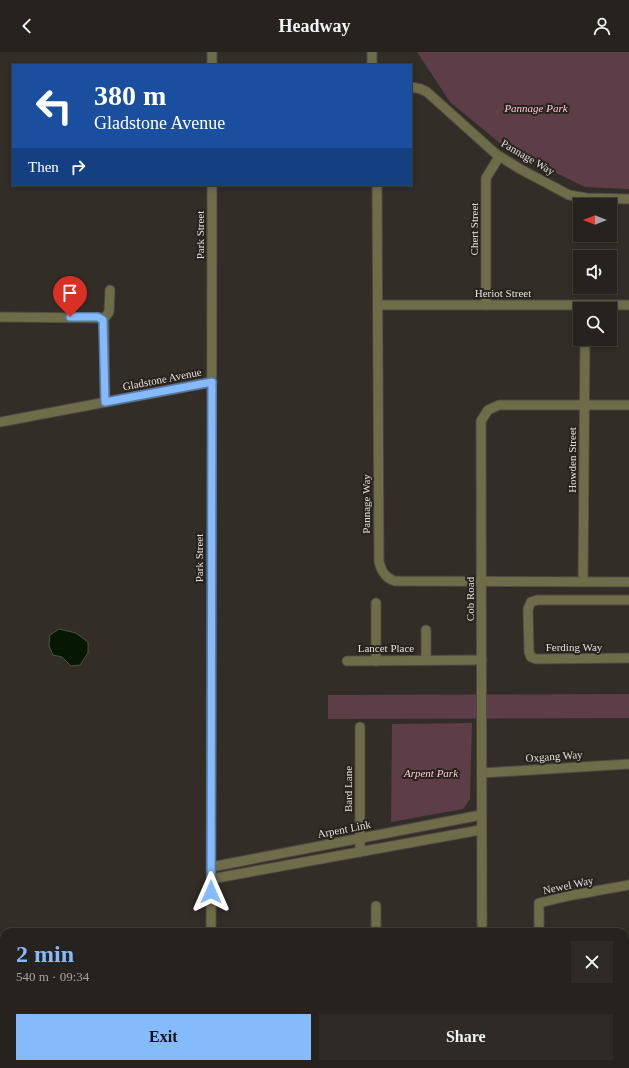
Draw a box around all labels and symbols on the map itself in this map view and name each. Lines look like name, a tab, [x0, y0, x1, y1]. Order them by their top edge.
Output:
park label: Pannage Park	[503, 102, 569, 114]
street label: Pannage Way	[499, 137, 557, 177]
north arrow	[573, 198, 617, 242]
street label: Chert Street	[468, 203, 480, 255]
street label: Park Street	[194, 211, 206, 259]
pin	[53, 276, 87, 317]
street label: Heriot Street	[475, 287, 531, 299]
street label: Gladstone Avenue	[122, 365, 203, 393]
street label: Howden Street	[566, 427, 578, 493]
street label: Pannage Way	[360, 474, 372, 534]
street label: Park Street	[193, 534, 205, 582]
street label: Cob Road	[464, 576, 476, 621]
street label: Ferding Way	[546, 641, 603, 653]
street label: Lancet Place	[358, 642, 414, 654]
street label: Oxgang Way	[525, 748, 583, 764]
street label: Bard Lane	[342, 766, 354, 812]
park label: Arpent Park	[403, 767, 459, 779]
street label: Arpent Link	[316, 818, 372, 840]
position arrow	[190, 871, 232, 913]
street label: Newel Way	[542, 874, 595, 896]

